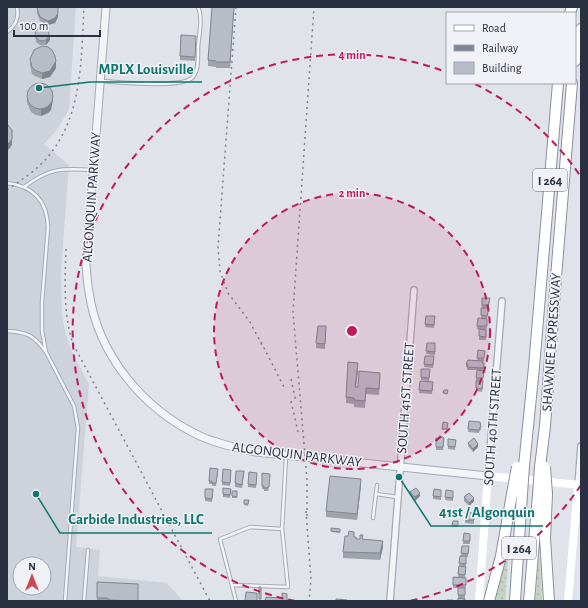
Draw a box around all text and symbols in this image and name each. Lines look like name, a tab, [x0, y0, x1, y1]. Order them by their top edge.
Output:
scale bar	[14, 12, 100, 38]
legend	[446, 12, 576, 84]
text: 100 m	[20, 20, 48, 32]
text: Road	[482, 22, 506, 34]
text: Railway	[482, 42, 518, 55]
text: 4 min	[338, 49, 366, 61]
callout: MPLX Louisville	[90, 55, 202, 82]
text: MPLX Louisville	[98, 62, 194, 77]
text: Building	[482, 62, 522, 74]
street label: ALGONQUIN PARKWAY	[80, 131, 104, 263]
road number: I 264	[533, 169, 567, 191]
text: 2 min	[339, 187, 365, 199]
street label: SHAWNEE EXPRESSWAY	[540, 272, 564, 412]
centre of rings	[345, 324, 359, 338]
street label: SOUTH 41ST STREET	[395, 342, 417, 454]
street label: SOUTH 40TH STREET	[482, 368, 504, 486]
street label: ALGONQUIN PARKWAY	[231, 440, 363, 470]
callout: 41st / Algonquin	[431, 499, 543, 526]
text: 41st / Algonquin	[439, 505, 535, 520]
callout: Carbide Industries, LLC	[60, 506, 212, 533]
text: Carbide Industries, LLC	[68, 512, 204, 527]
road number: I 264	[502, 537, 536, 559]
north arrow	[12, 556, 52, 596]
text: N	[28, 561, 36, 572]

